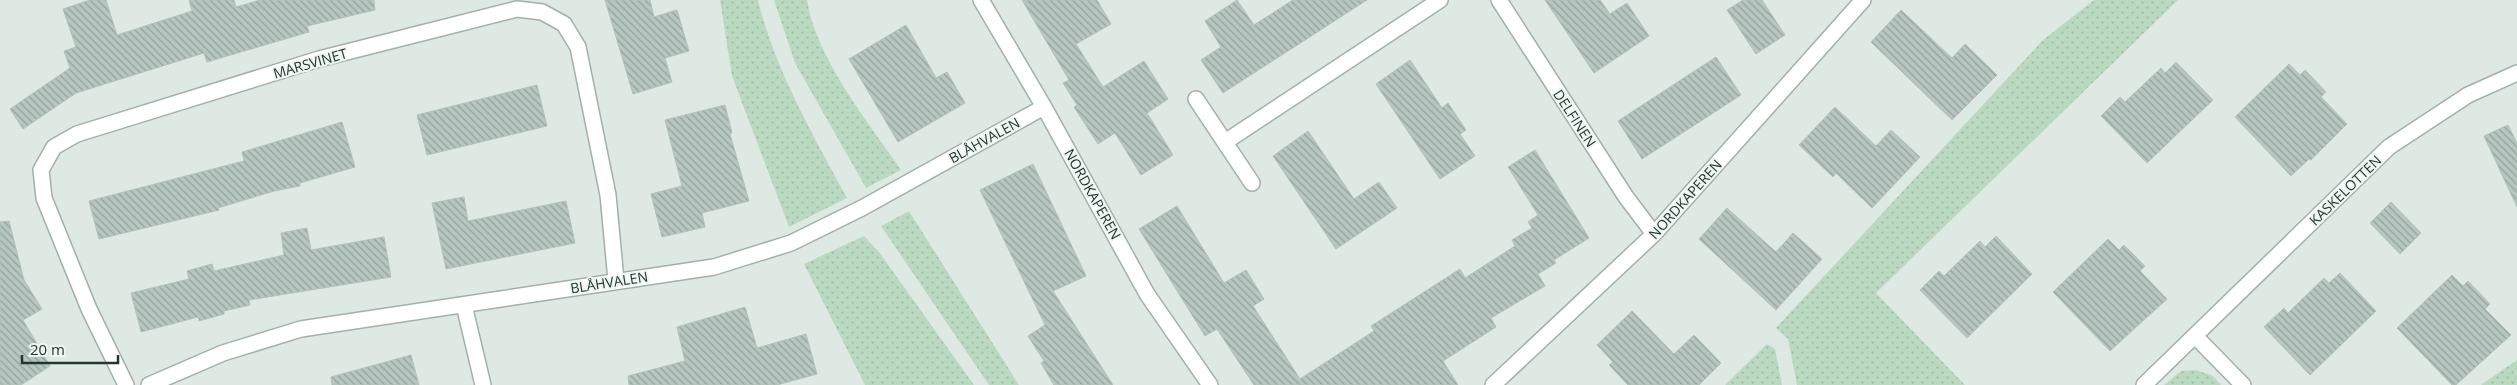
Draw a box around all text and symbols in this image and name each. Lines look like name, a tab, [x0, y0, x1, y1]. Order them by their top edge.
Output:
street label: MARSVINET	[271, 43, 349, 83]
street label: DELFINEN	[1549, 85, 1601, 151]
street label: BLÅHVALEN	[945, 113, 1023, 167]
street label: NORDKAPEREN	[1060, 145, 1126, 243]
street label: KASKELOTTEN	[2305, 151, 2385, 229]
street label: NORDKAPEREN	[1644, 155, 1726, 243]
street label: BLÅHVALEN	[569, 266, 649, 298]
scale bar	[22, 332, 119, 364]
text: 20 m	[30, 339, 65, 359]

